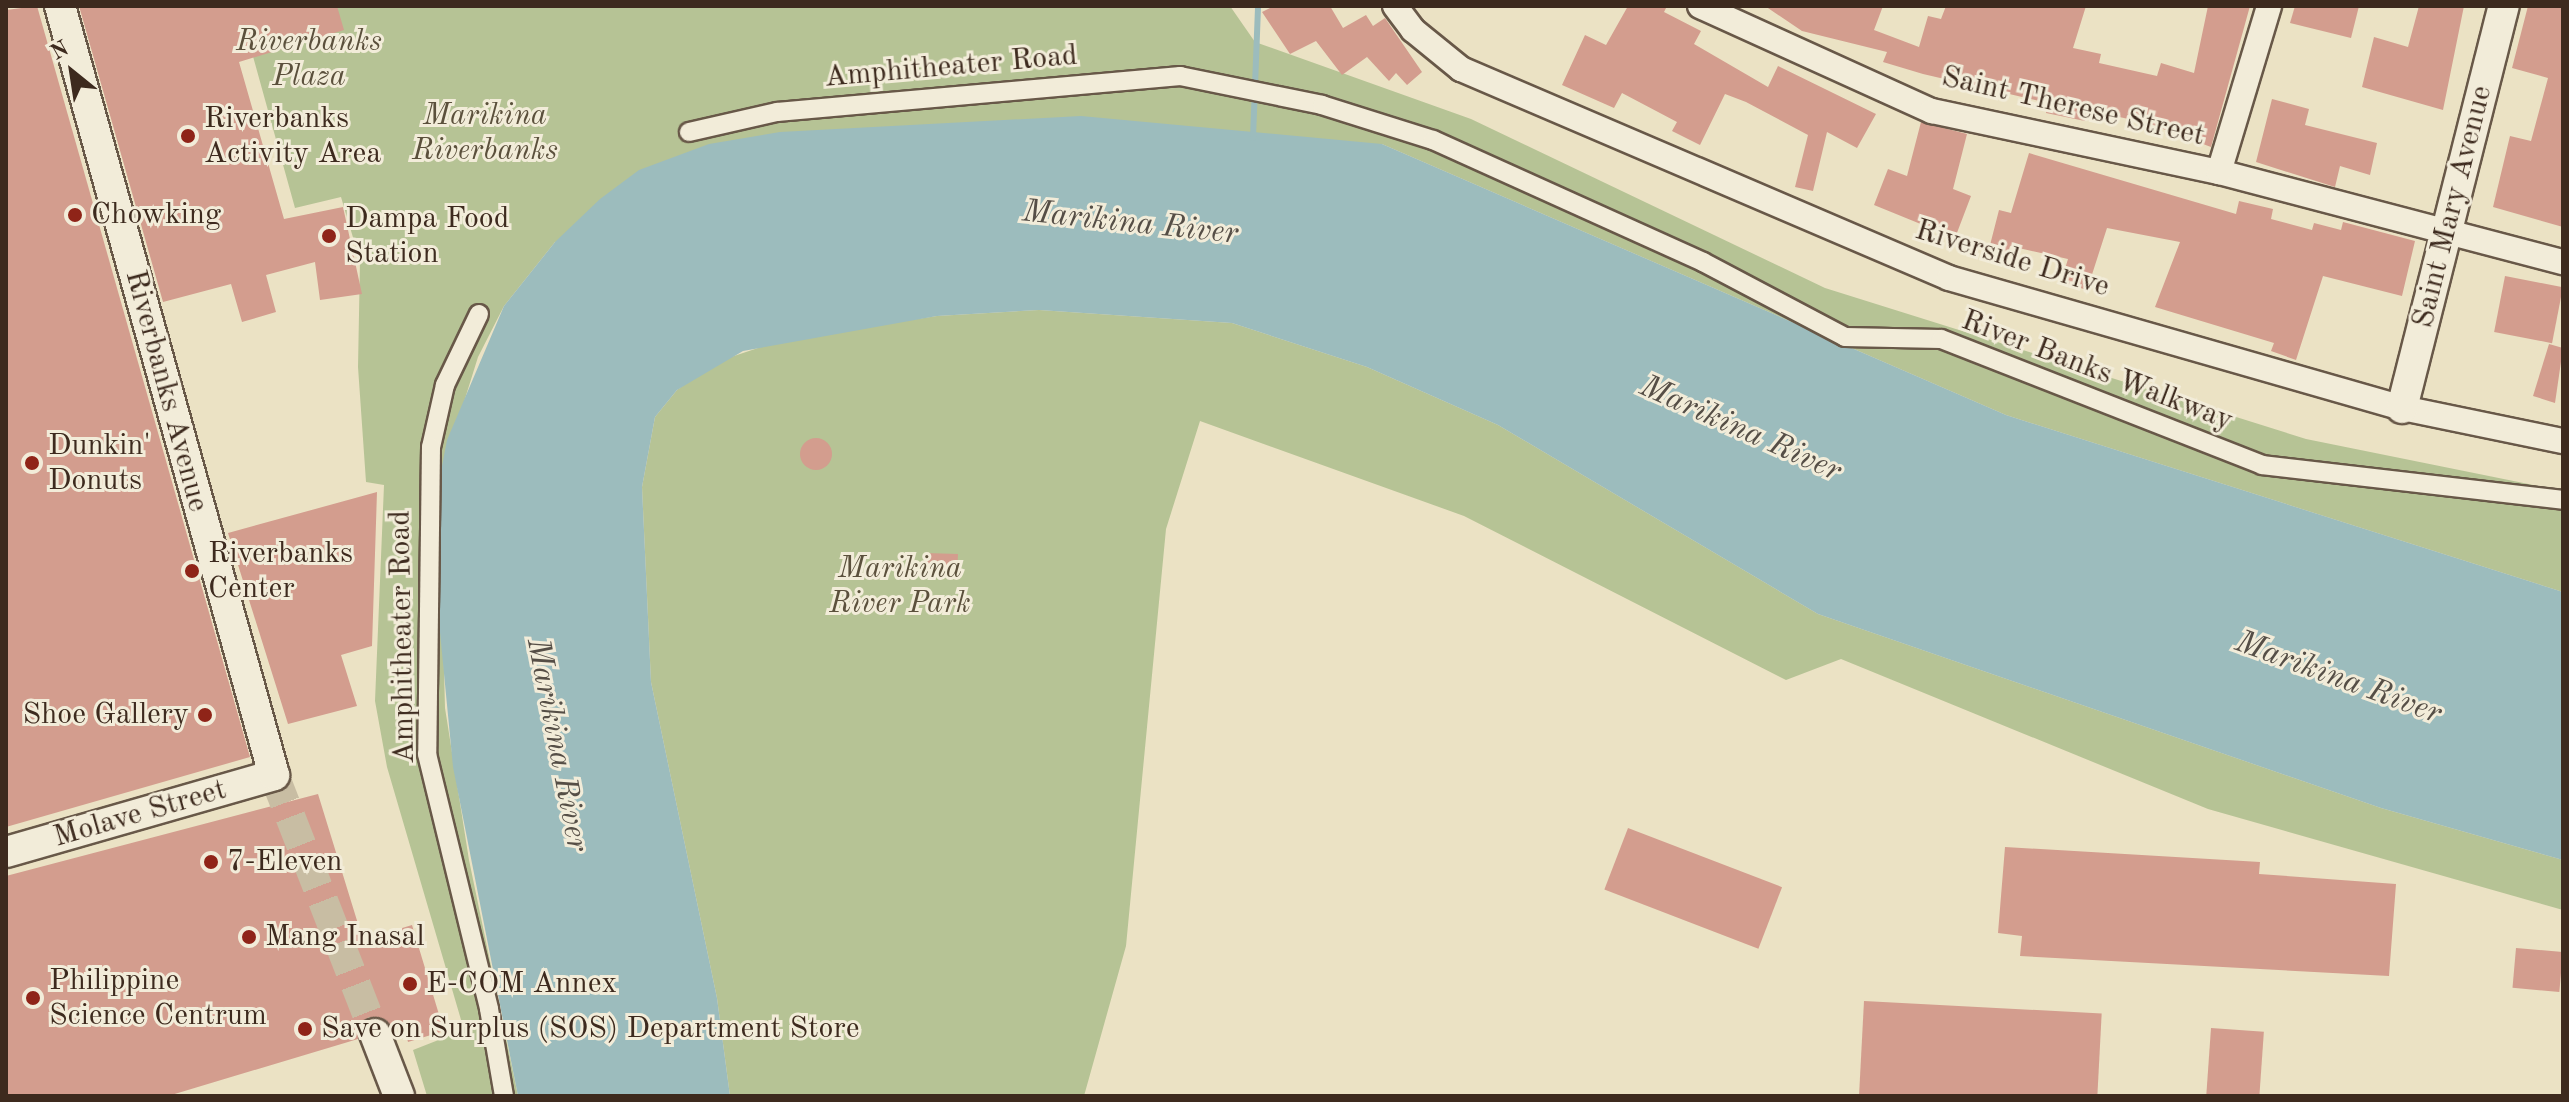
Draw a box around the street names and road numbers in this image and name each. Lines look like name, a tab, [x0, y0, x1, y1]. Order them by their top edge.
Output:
street label: Amphitheater Road	[823, 38, 1079, 96]
street label: Saint Therese Street	[1938, 59, 2208, 155]
street label: Saint Mary Avenue	[2405, 82, 2501, 332]
street label: Riverside Drive	[1911, 212, 2113, 306]
street label: Riverbanks Avenue	[116, 266, 216, 516]
street label: River Banks Walkway	[1956, 303, 2238, 439]
street label: Amphitheater Road	[383, 510, 423, 764]
street label: Molave Street	[49, 772, 231, 856]

